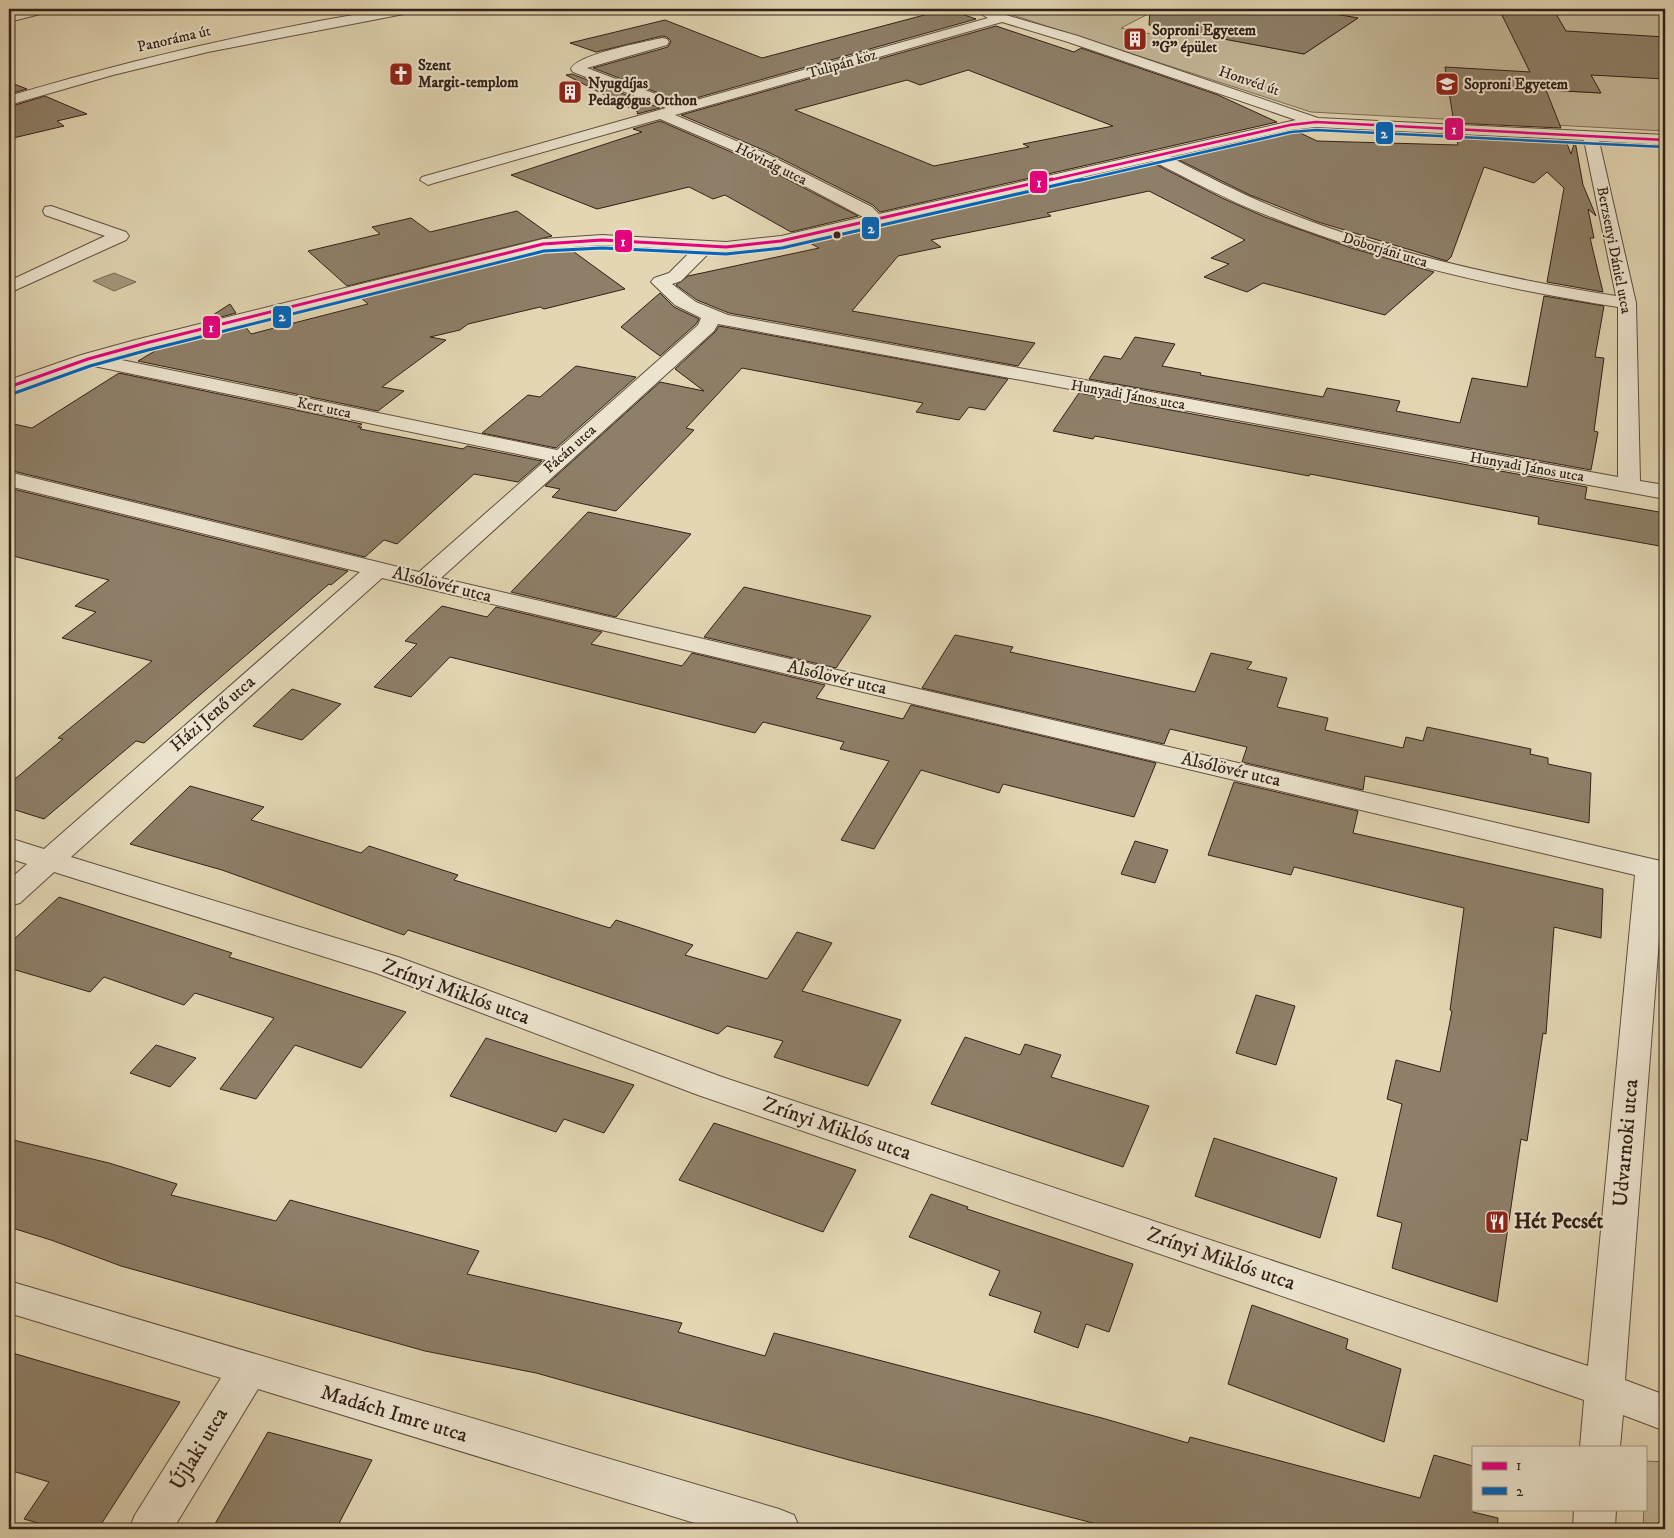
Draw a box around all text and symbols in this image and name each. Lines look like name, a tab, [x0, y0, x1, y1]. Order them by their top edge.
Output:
street label: Panoráma út	[135, 21, 213, 57]
place label: Soproni Egyetem "G" épület	[1152, 21, 1257, 57]
building icon: Soproni Egyetem "G" épület	[1122, 26, 1148, 52]
street label: Tulipán köz	[805, 45, 880, 83]
place label: Szent Margit-templom	[418, 56, 519, 92]
church icon: Szent Margit-templom	[388, 61, 414, 87]
street label: Honvéd út	[1216, 62, 1282, 100]
school or university icon: Soproni Egyetem	[1434, 71, 1460, 97]
place label: Nyugdíjas Pedagógus Otthon	[588, 74, 697, 110]
place label: Soproni Egyetem	[1464, 75, 1569, 94]
building icon: Nyugdíjas Pedagógus Otthon	[557, 79, 583, 105]
line badge: 1	[1444, 117, 1464, 141]
line badge: 2	[1375, 121, 1394, 145]
text: 1	[1451, 121, 1457, 139]
text: 2	[1381, 125, 1389, 143]
street label: Hóvirág utca	[732, 138, 811, 190]
line badge: 1	[1029, 170, 1048, 194]
text: 1	[1036, 174, 1042, 192]
street label: Berzsenyi Dániel utca	[1592, 185, 1636, 316]
line badge: 2	[861, 216, 880, 240]
text: 2	[868, 220, 876, 238]
street label: Doborjáni utca	[1340, 228, 1431, 272]
line badge: 1	[614, 229, 633, 253]
unlabelled marker	[832, 230, 842, 240]
text: 1	[620, 233, 626, 251]
line badge: 2	[272, 305, 292, 329]
text: 2	[279, 308, 287, 326]
line badge: 1	[202, 315, 221, 339]
text: 1	[208, 319, 214, 337]
street label: Hunyadi János utca	[1069, 376, 1187, 415]
street label: Kert utca	[295, 393, 354, 423]
street label: Fácán utca	[540, 420, 601, 477]
street label: Hunyadi János utca	[1468, 448, 1586, 487]
street label: Alsólövér utca	[390, 562, 494, 608]
street label: Alsólövér utca	[785, 656, 889, 700]
street label: Házi Jenő utca	[166, 671, 260, 757]
street label: Alsólövér utca	[1179, 748, 1283, 792]
street label: Zrínyi Miklós utca	[379, 953, 533, 1031]
street label: Udvarnoki utca	[1607, 1078, 1645, 1208]
street label: Zrínyi Miklós utca	[759, 1091, 915, 1167]
restaurant icon: Hét Pecsét	[1484, 1209, 1510, 1235]
place label: Hét Pecsét	[1514, 1209, 1604, 1235]
street label: Zrínyi Miklós utca	[1143, 1221, 1299, 1297]
street label: Madách Imre utca	[317, 1379, 471, 1449]
street label: Újlaki utca	[163, 1402, 234, 1495]
legend	[1472, 1446, 1646, 1510]
text: 1	[1516, 1456, 1522, 1475]
text: 2	[1516, 1482, 1524, 1501]

